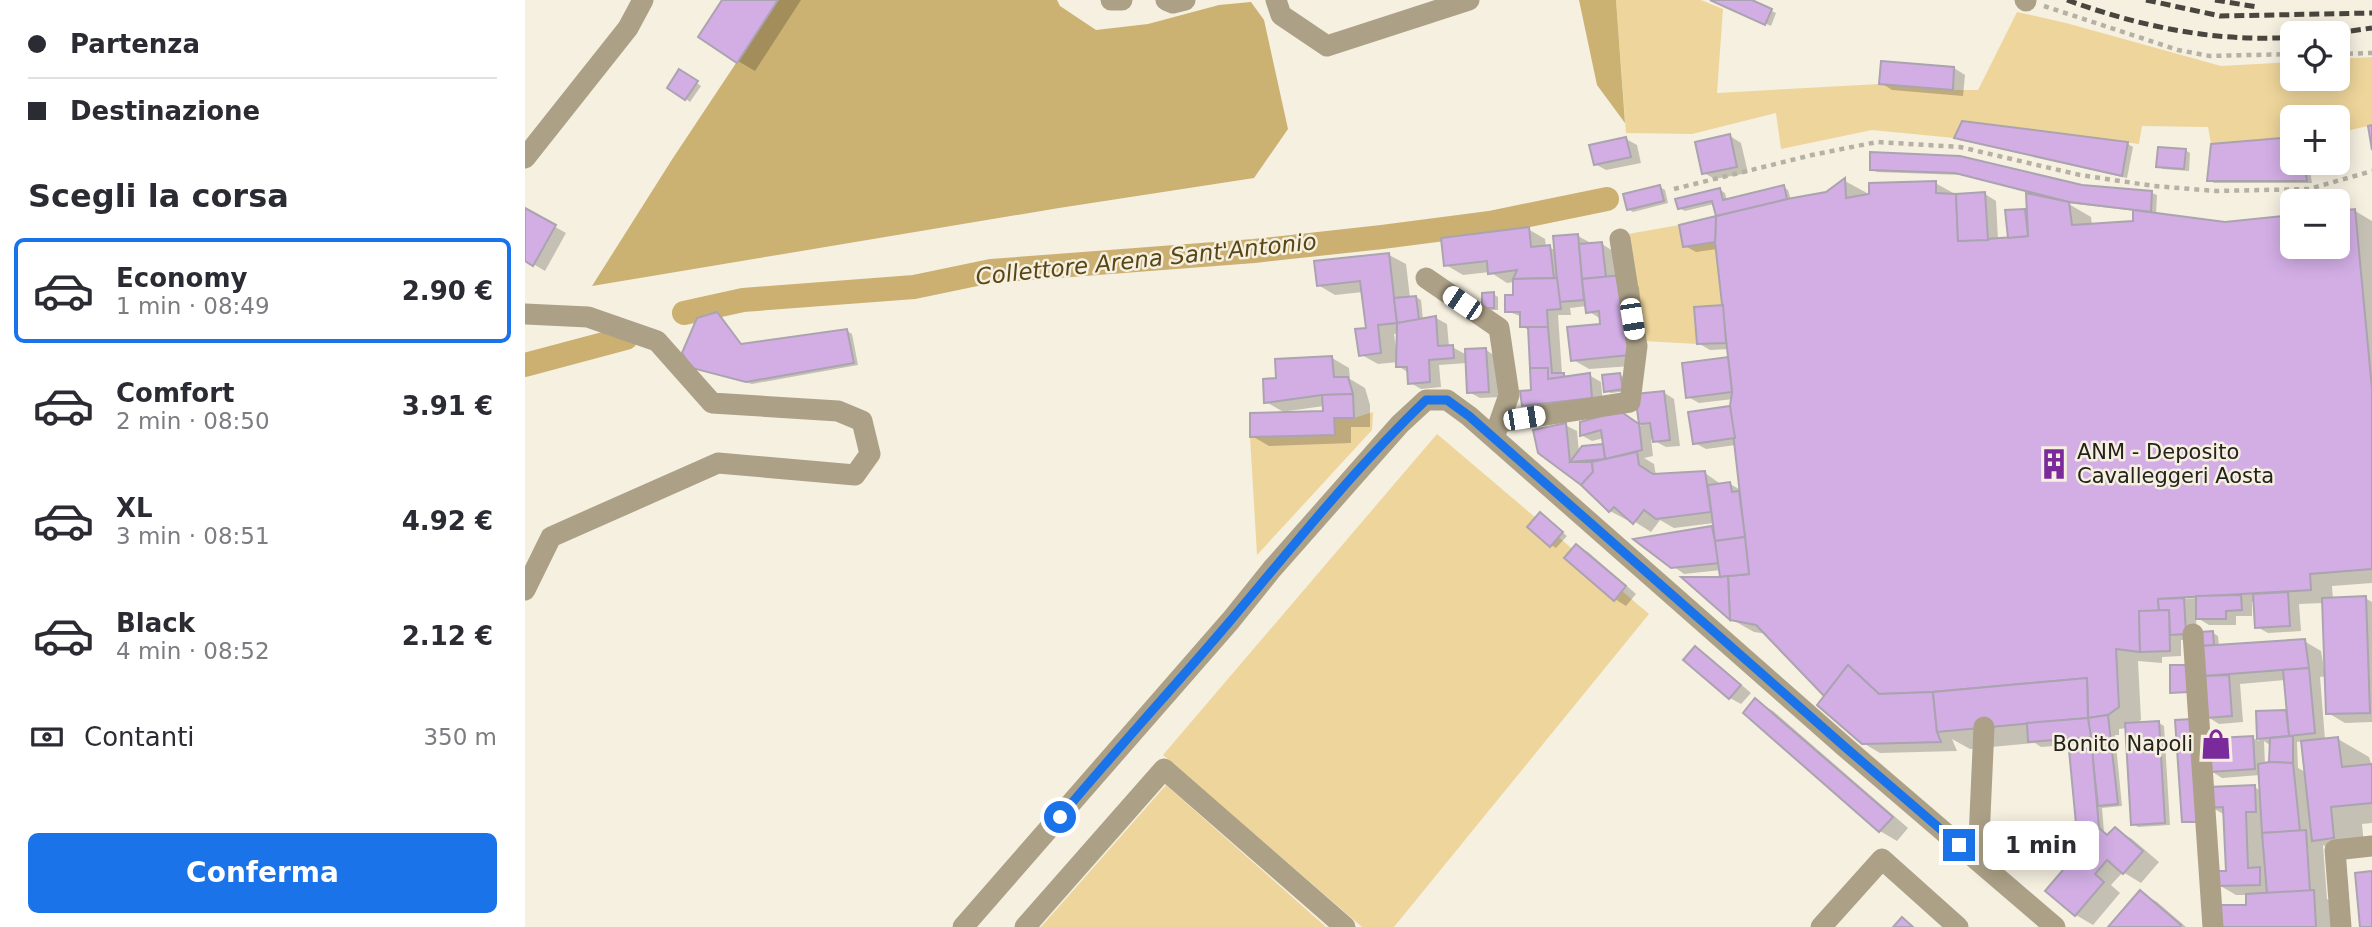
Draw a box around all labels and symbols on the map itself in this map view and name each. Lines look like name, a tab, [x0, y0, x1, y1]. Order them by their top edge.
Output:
water label: Collettore Arena Sant'Antonio	[974, 228, 1318, 290]
car	[1439, 283, 1486, 323]
car	[1619, 297, 1646, 341]
car	[1502, 404, 1547, 432]
place label: ANM - Deposito Cavalleggeri Aosta	[2077, 440, 2274, 488]
building icon: ANM - Deposito Cavalleggeri Aosta	[2037, 447, 2071, 481]
shop icon: Bonito Napoli	[2199, 727, 2233, 761]
place label: Bonito Napoli	[2052, 732, 2193, 756]
route start	[1044, 801, 1076, 833]
callout: 1 min	[1983, 820, 2099, 870]
route end	[1943, 829, 1975, 861]

